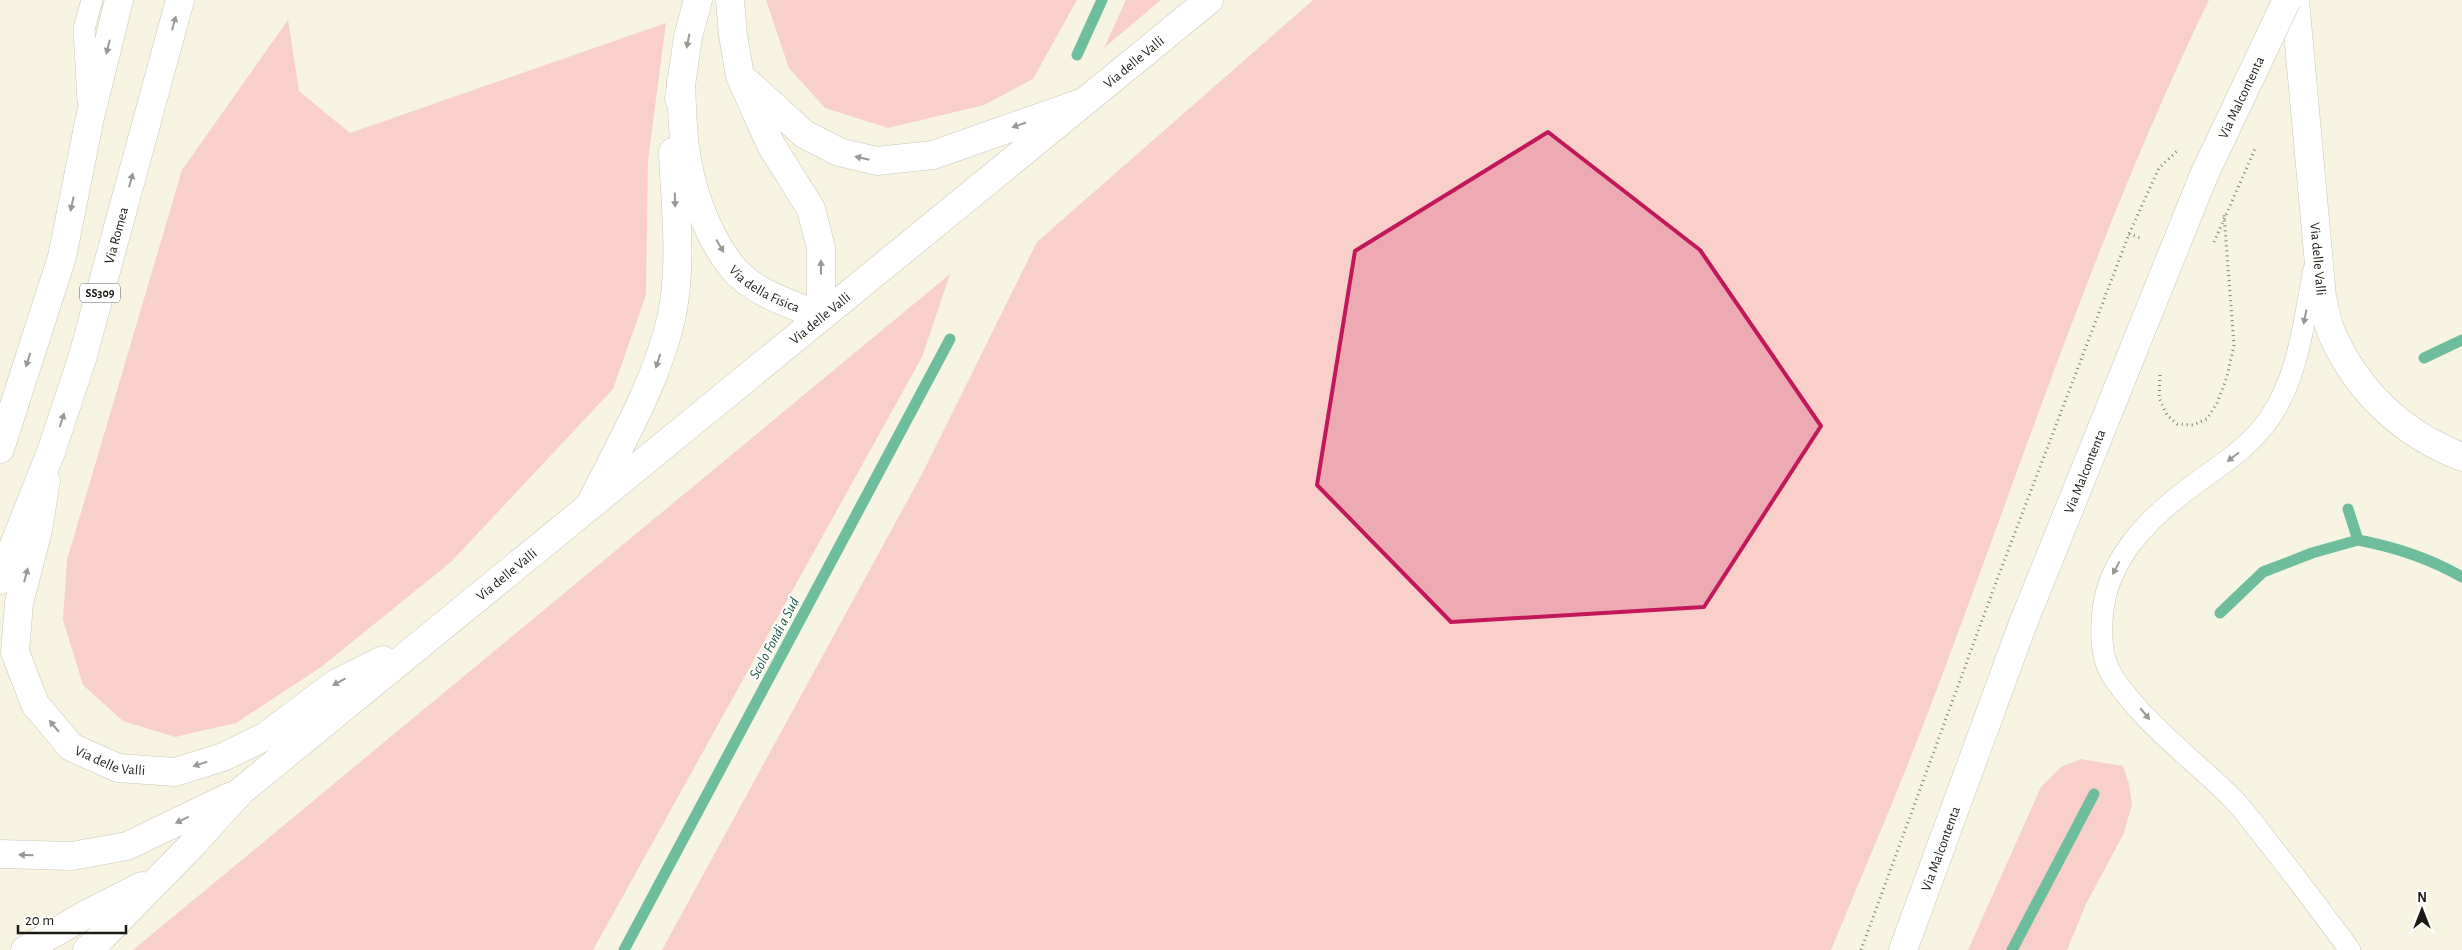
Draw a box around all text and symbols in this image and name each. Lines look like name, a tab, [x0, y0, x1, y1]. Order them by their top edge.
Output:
one-way arrow	[170, 16, 178, 31]
one-way arrow	[684, 33, 692, 49]
street label: Via delle Valli	[1101, 34, 1167, 91]
one-way arrow	[103, 40, 111, 55]
street label: Via Malcontenta	[2216, 54, 2267, 141]
one-way arrow	[1011, 122, 1026, 129]
one-way arrow	[854, 153, 869, 161]
one-way arrow	[127, 172, 135, 187]
one-way arrow	[671, 192, 679, 208]
one-way arrow	[68, 196, 76, 212]
street label: Via Romea	[102, 205, 131, 266]
street label: Via delle Valli	[2307, 222, 2328, 296]
one-way arrow	[715, 240, 724, 253]
one-way arrow	[817, 259, 825, 275]
street label: Via della Fisica	[726, 263, 802, 315]
road number: SS309	[80, 284, 120, 302]
street label: Via delle Valli	[788, 290, 853, 347]
one-way arrow	[2300, 309, 2308, 325]
one-way arrow	[24, 353, 32, 368]
one-way arrow	[654, 353, 662, 368]
one-way arrow	[58, 412, 66, 427]
street label: Via Malcontenta	[2062, 427, 2109, 516]
one-way arrow	[2227, 452, 2240, 463]
street label: Via delle Valli	[474, 546, 540, 604]
one-way arrow	[2112, 560, 2120, 575]
one-way arrow	[22, 568, 30, 583]
water label: Scolo Fondi a Sud	[747, 595, 802, 681]
one-way arrow	[333, 678, 346, 687]
one-way arrow	[2139, 708, 2150, 721]
one-way arrow	[48, 720, 59, 733]
street label: Via delle Valli	[73, 744, 146, 778]
one-way arrow	[193, 761, 208, 768]
street label: Via Malcontenta	[1919, 804, 1963, 893]
one-way arrow	[175, 816, 189, 824]
one-way arrow	[18, 850, 34, 858]
north arrow	[2397, 885, 2447, 935]
text: N	[2417, 891, 2427, 905]
scale bar	[18, 902, 125, 934]
text: 20 m	[25, 913, 54, 928]

